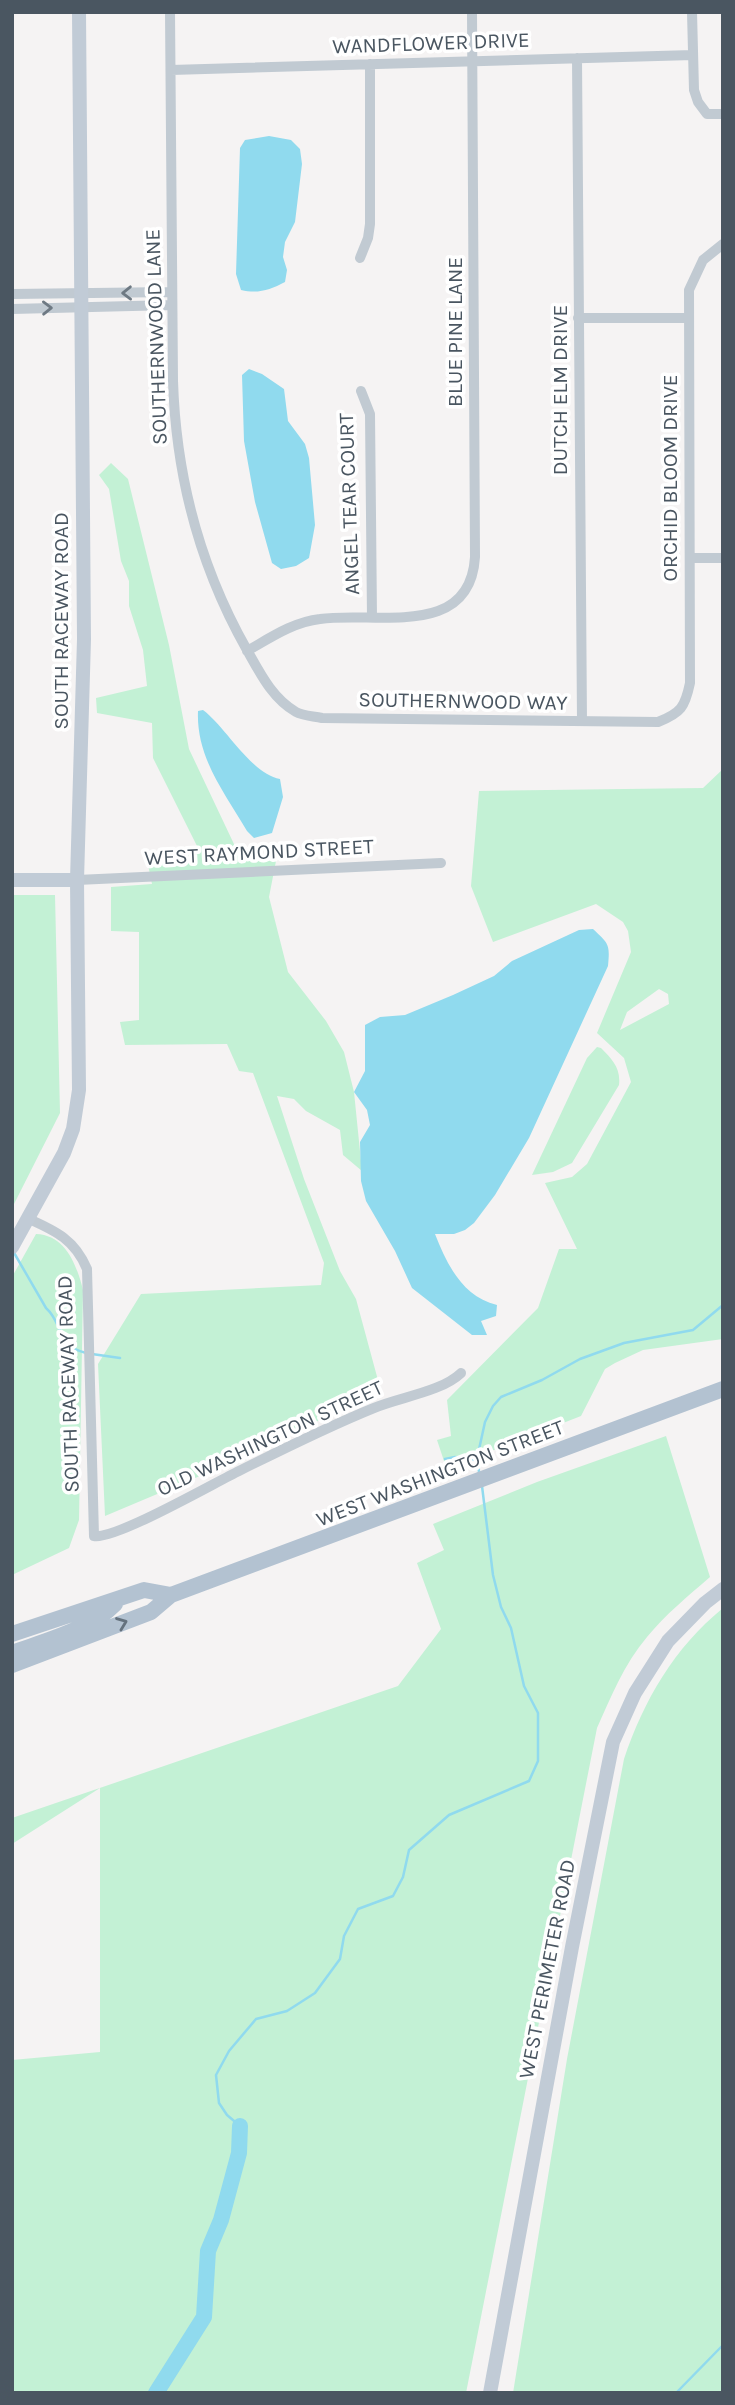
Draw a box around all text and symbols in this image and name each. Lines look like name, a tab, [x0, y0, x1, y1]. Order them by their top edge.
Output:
street label: WANDFLOWER DRIVE	[332, 28, 530, 58]
street label: SOUTHERNWOOD LANE	[140, 228, 172, 446]
street label: BLUE PINE LANE	[443, 257, 467, 407]
one-way arrow	[121, 285, 132, 300]
one-way arrow	[42, 301, 53, 316]
street label: DUTCH ELM DRIVE	[548, 305, 572, 475]
street label: ORCHID BLOOM DRIVE	[658, 374, 682, 582]
street label: ANGEL TEAR COURT	[334, 412, 364, 596]
street label: SOUTH RACEWAY ROAD	[49, 512, 73, 730]
street label: SOUTHERNWOOD WAY	[358, 687, 568, 715]
street label: WEST RAYMOND STREET	[144, 834, 375, 870]
street label: SOUTH RACEWAY ROAD	[52, 1275, 84, 1493]
street label: OLD WASHINGTON STREET	[153, 1375, 387, 1501]
street label: WEST WASHINGTON STREET	[313, 1414, 568, 1531]
one-way arrow	[115, 1617, 127, 1631]
street label: WEST PERIMETER ROAD	[514, 1857, 580, 2081]

